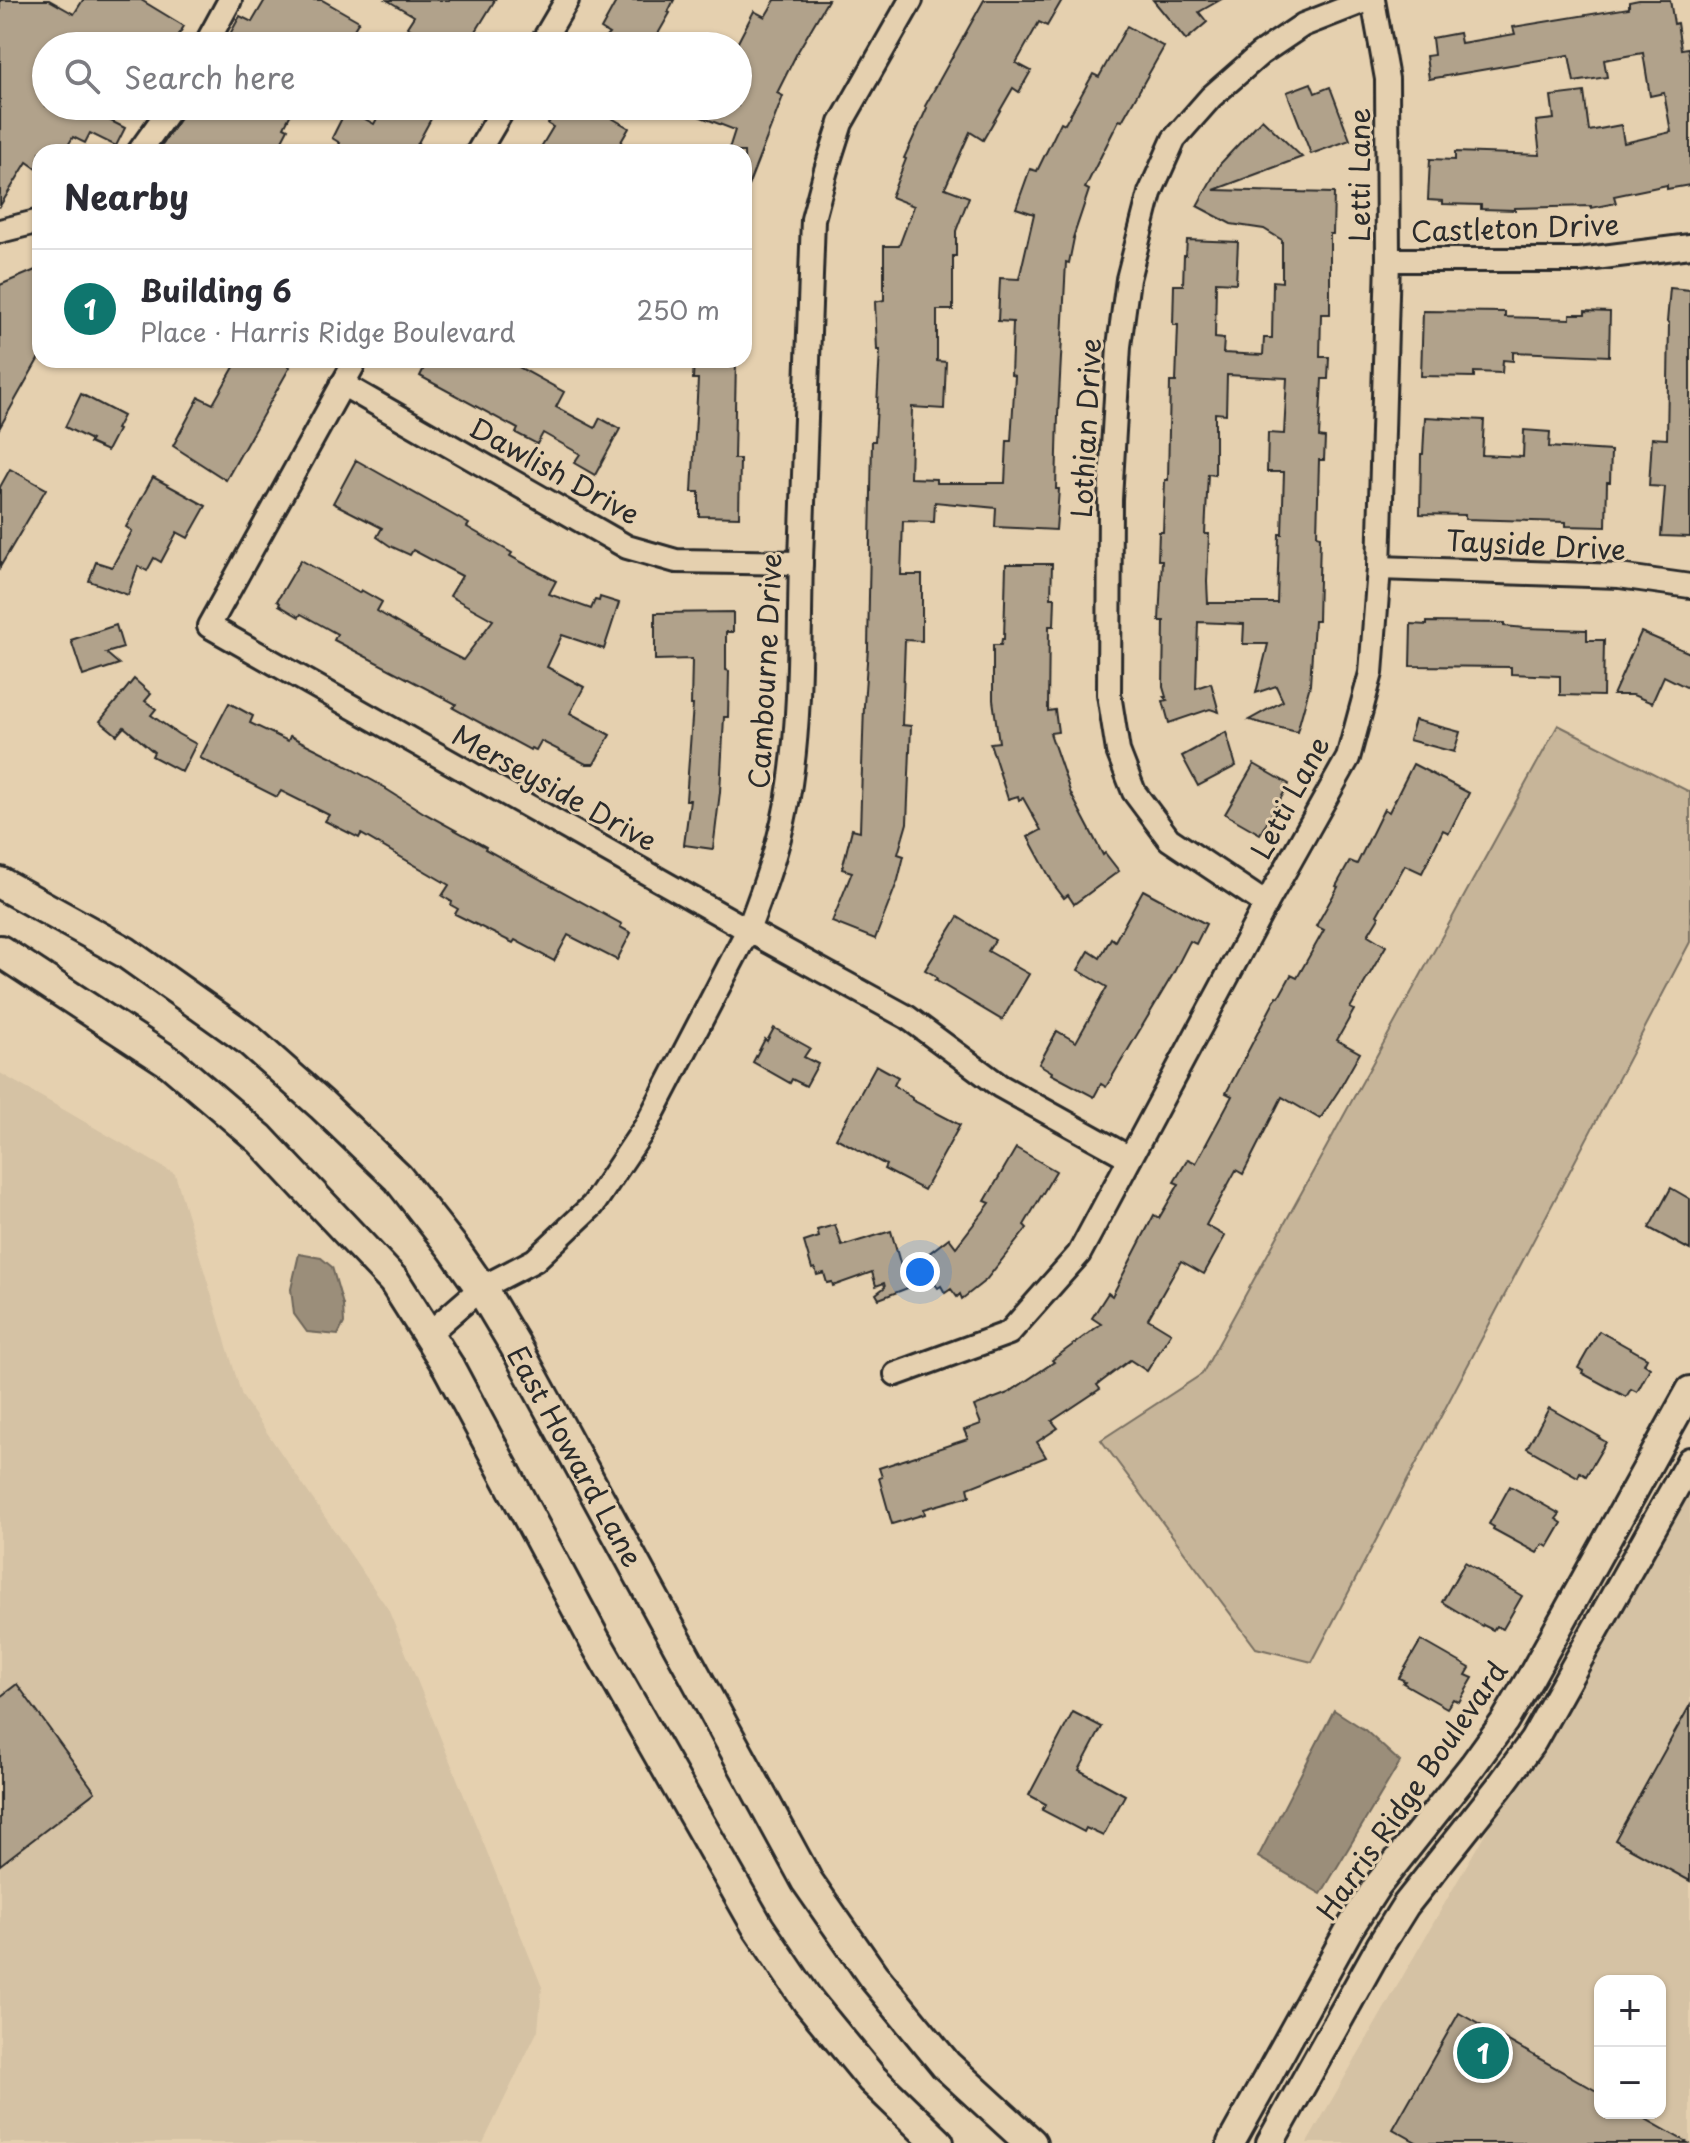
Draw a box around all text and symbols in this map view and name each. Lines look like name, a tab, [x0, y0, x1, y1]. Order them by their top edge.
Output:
search box	[32, 32, 752, 120]
icon: search	[60, 54, 104, 98]
text: Search here	[124, 54, 296, 99]
street label: Letti Lane	[1337, 108, 1380, 242]
text: Nearby	[64, 170, 189, 222]
street label: Castleton Drive	[1410, 202, 1620, 252]
text: Building 6	[140, 267, 292, 312]
text: 1	[84, 290, 96, 329]
text: 250 m	[636, 290, 720, 329]
text: Place · Harris Ridge Boulevard	[140, 312, 515, 351]
street label: Lothian Drive	[1059, 337, 1111, 519]
street label: Dawlish Drive	[462, 405, 648, 535]
street label: Tayside Drive	[1445, 518, 1627, 570]
street label: Cambourne Drive	[736, 552, 792, 790]
street label: Merseyside Drive	[445, 713, 665, 861]
street label: Letti Lane	[1238, 728, 1340, 866]
your location	[900, 1252, 940, 1292]
street label: East Howard Lane	[497, 1337, 655, 1575]
street label: Harris Ridge Boulevard	[1305, 1651, 1517, 1929]
map controls	[1594, 1975, 1666, 2119]
button: +	[1594, 1975, 1666, 2047]
pin: 1	[1457, 2023, 1509, 2083]
button: −	[1594, 2047, 1666, 2119]

